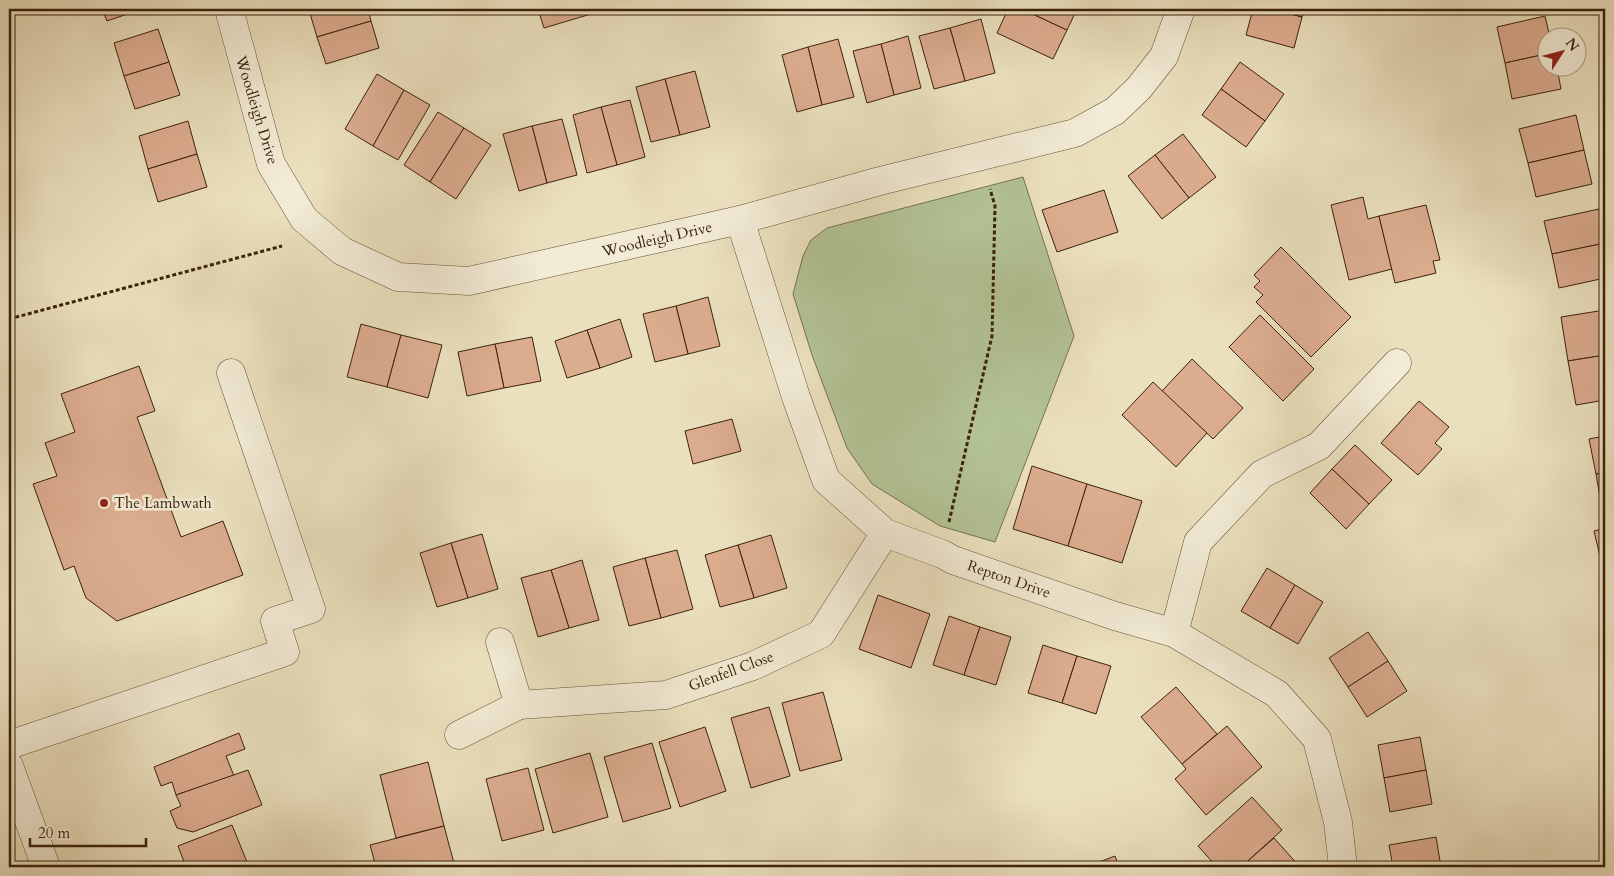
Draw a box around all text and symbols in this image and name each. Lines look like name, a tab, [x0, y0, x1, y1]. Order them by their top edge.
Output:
north arrow	[1536, 28, 1586, 78]
text: N	[1561, 34, 1583, 55]
street label: Woodleigh Drive	[231, 52, 283, 167]
street label: Woodleigh Drive	[599, 217, 714, 262]
place label: The Lambwath	[114, 493, 213, 513]
marker: The Lambwath	[98, 497, 110, 509]
street label: Repton Drive	[965, 555, 1053, 603]
street label: Glenfell Close	[686, 646, 777, 696]
scale bar	[30, 816, 146, 848]
text: 20 m	[38, 823, 70, 843]

